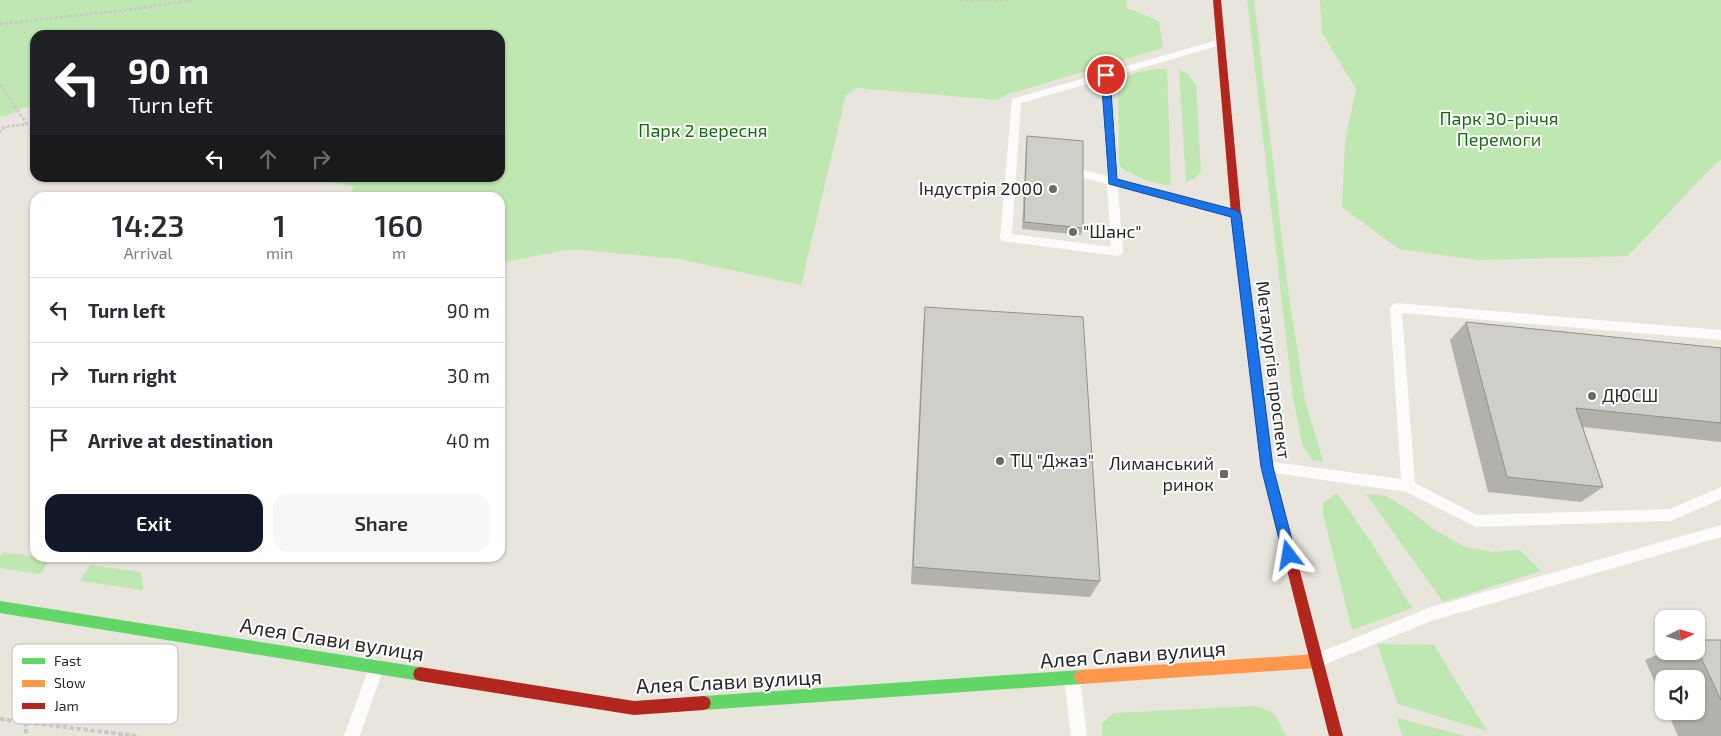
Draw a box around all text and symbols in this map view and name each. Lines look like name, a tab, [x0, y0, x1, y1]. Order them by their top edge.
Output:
text: 90 m	[128, 49, 209, 91]
icon: left	[45, 50, 110, 115]
pin	[1085, 54, 1127, 96]
icon: arrive	[1092, 61, 1120, 89]
text: Turn left	[128, 91, 213, 117]
park label: Парк 30-річчя Перемоги	[1439, 107, 1559, 150]
park label: Парк 2 вересня	[638, 119, 768, 141]
icon: left	[201, 145, 229, 173]
icon: ahead	[254, 145, 282, 173]
icon: right	[307, 145, 335, 173]
place label: Індустрія 2000	[919, 177, 1043, 199]
marker: Індустрія 2000	[1047, 183, 1059, 195]
text: 14:23	[112, 207, 184, 243]
text: 1	[273, 207, 286, 243]
text: 160	[375, 207, 423, 243]
place label: "Шанс"	[1083, 220, 1142, 242]
marker: "Шанс"	[1067, 226, 1079, 238]
text: Arrival	[124, 243, 172, 262]
text: min	[266, 243, 293, 262]
text: m	[392, 243, 406, 262]
street label: Металургів проспект	[1252, 279, 1296, 460]
icon: left	[45, 296, 73, 324]
text: Turn left	[88, 299, 165, 322]
text: 90 m	[447, 299, 490, 322]
icon: right	[45, 361, 73, 389]
text: Turn right	[88, 364, 176, 387]
text: 30 m	[447, 364, 490, 387]
place label: ДЮСШ	[1602, 384, 1658, 406]
marker: ДЮСШ	[1586, 390, 1598, 402]
icon: arrive	[45, 426, 73, 454]
text: Arrive at destination	[88, 429, 273, 452]
text: 40 m	[446, 429, 490, 452]
place label: ТЦ "Джаз"	[1010, 449, 1094, 471]
place label: Лиманський ринок	[1109, 452, 1214, 495]
marker: ТЦ "Джаз"	[994, 455, 1006, 467]
marker: Лиманський ринок	[1218, 468, 1230, 480]
button: Exit	[45, 494, 263, 552]
button: Share	[273, 494, 490, 552]
position arrow	[1262, 528, 1314, 580]
north arrow	[1655, 610, 1705, 660]
map controls	[1655, 610, 1705, 720]
street label: Алея Слави вулиця	[238, 612, 426, 666]
street label: Алея Слави вулиця	[1039, 635, 1227, 673]
legend	[12, 644, 178, 724]
text: Fast	[54, 652, 81, 669]
street label: Алея Слави вулиця	[635, 663, 823, 699]
button: sound	[1655, 670, 1705, 720]
text: Slow	[54, 674, 86, 691]
text: Jam	[54, 697, 79, 714]

